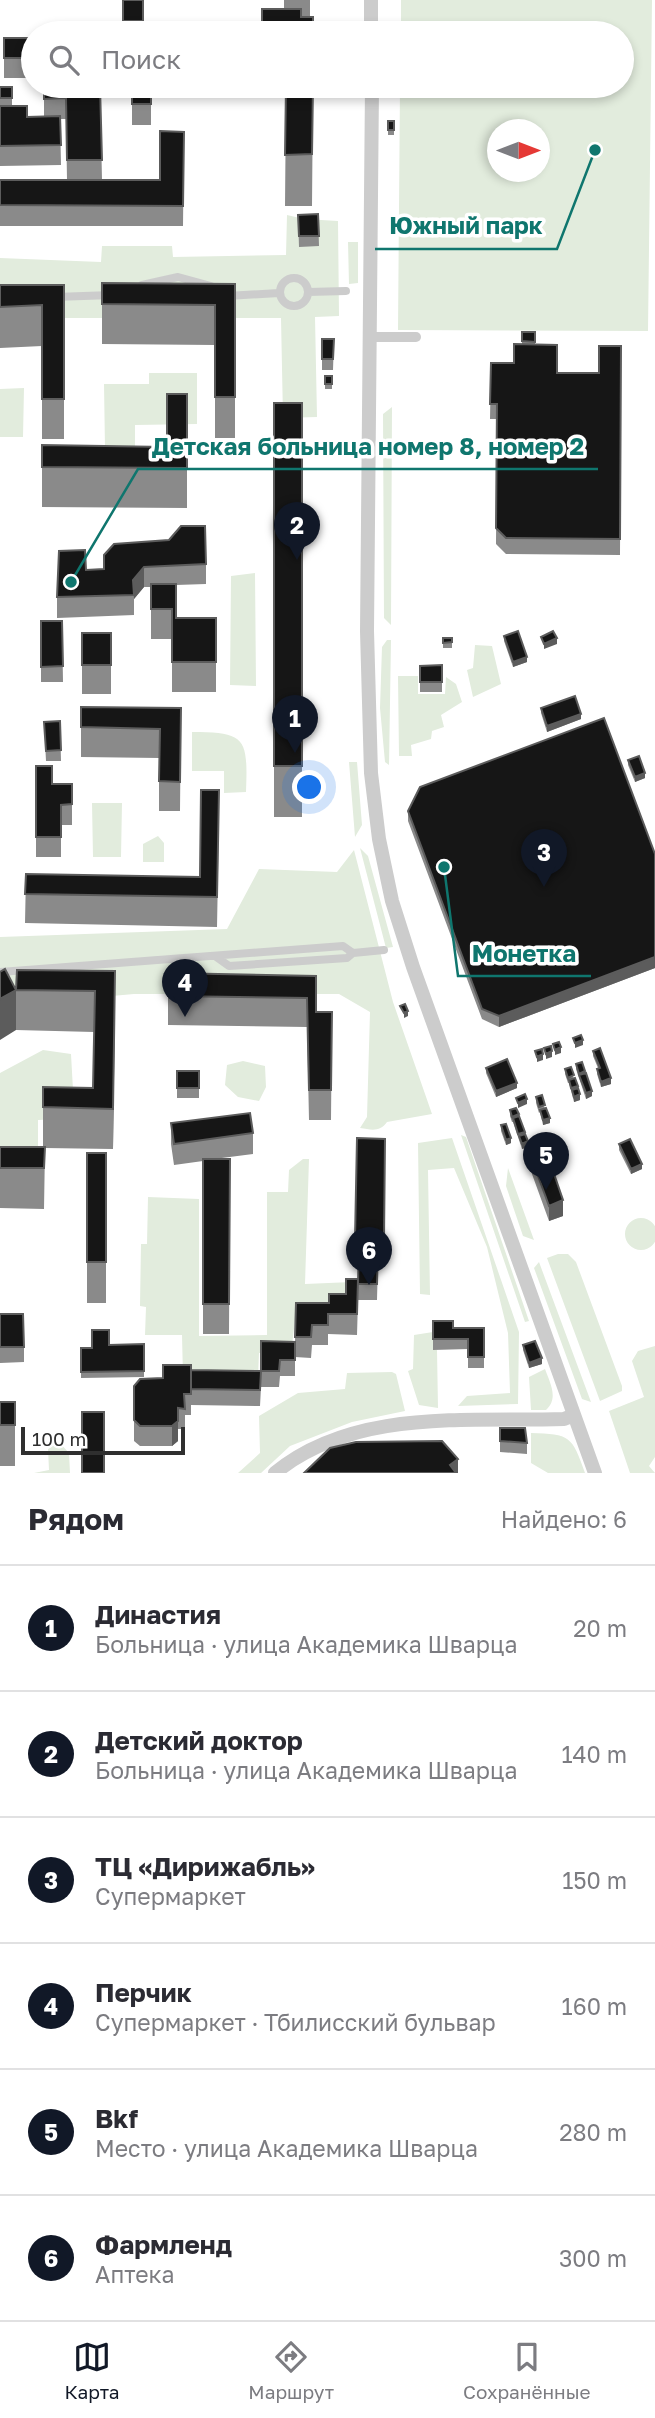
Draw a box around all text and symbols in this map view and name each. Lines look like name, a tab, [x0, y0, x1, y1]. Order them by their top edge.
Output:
search box	[21, 21, 634, 98]
icon: search	[45, 41, 83, 79]
text: Поиск	[101, 44, 181, 75]
north arrow	[487, 119, 550, 182]
callout: Южный парк	[375, 204, 557, 249]
text: Южный парк	[389, 210, 543, 239]
callout: Детская больница номер 8, номер 2	[138, 424, 598, 469]
text: Детская больница номер 8, номер 2	[152, 431, 584, 460]
pin: 2	[274, 502, 320, 560]
pin: 1	[272, 695, 318, 753]
your location	[292, 770, 326, 804]
pin: 3	[521, 829, 567, 887]
callout: Монетка	[458, 931, 591, 976]
text: Монетка	[472, 938, 576, 967]
pin: 4	[162, 959, 208, 1017]
pin: 5	[523, 1132, 569, 1190]
pin: 6	[346, 1227, 392, 1285]
scale bar	[21, 1424, 186, 1456]
text: 100 m	[32, 1427, 86, 1450]
text: Рядом	[28, 1501, 124, 1537]
text: Найдено: 6	[501, 1505, 627, 1533]
text: Династия	[95, 1599, 221, 1630]
text: 1	[45, 1614, 57, 1642]
text: 20 m	[573, 1614, 627, 1642]
text: Больница · улица Академика Шварца	[95, 1630, 517, 1658]
text: Детский доктор	[95, 1725, 303, 1756]
text: 2	[44, 1740, 58, 1768]
text: 140 m	[561, 1740, 627, 1768]
text: Больница · улица Академика Шварца	[95, 1756, 517, 1784]
text: ТЦ «Дирижабль»	[95, 1851, 315, 1882]
text: 3	[44, 1866, 58, 1894]
text: 150 m	[562, 1866, 627, 1894]
text: Супермаркет	[95, 1882, 246, 1910]
text: Перчик	[95, 1977, 192, 2008]
text: 4	[44, 1992, 58, 2020]
text: 160 m	[562, 1992, 627, 2020]
text: Супермаркет · Тбилисский бульвар	[95, 2008, 496, 2036]
text: Bkf	[95, 2103, 138, 2134]
text: 5	[44, 2118, 58, 2146]
text: 280 m	[559, 2118, 627, 2146]
text: Место · улица Академика Шварца	[95, 2134, 478, 2162]
text: Фармленд	[95, 2229, 232, 2260]
text: 6	[44, 2244, 58, 2272]
text: 300 m	[559, 2244, 627, 2272]
text: Аптека	[95, 2260, 175, 2288]
tab: Карта	[64, 2338, 119, 2403]
tab: Маршрут	[248, 2338, 334, 2403]
tab: Сохранённые	[463, 2338, 591, 2403]

